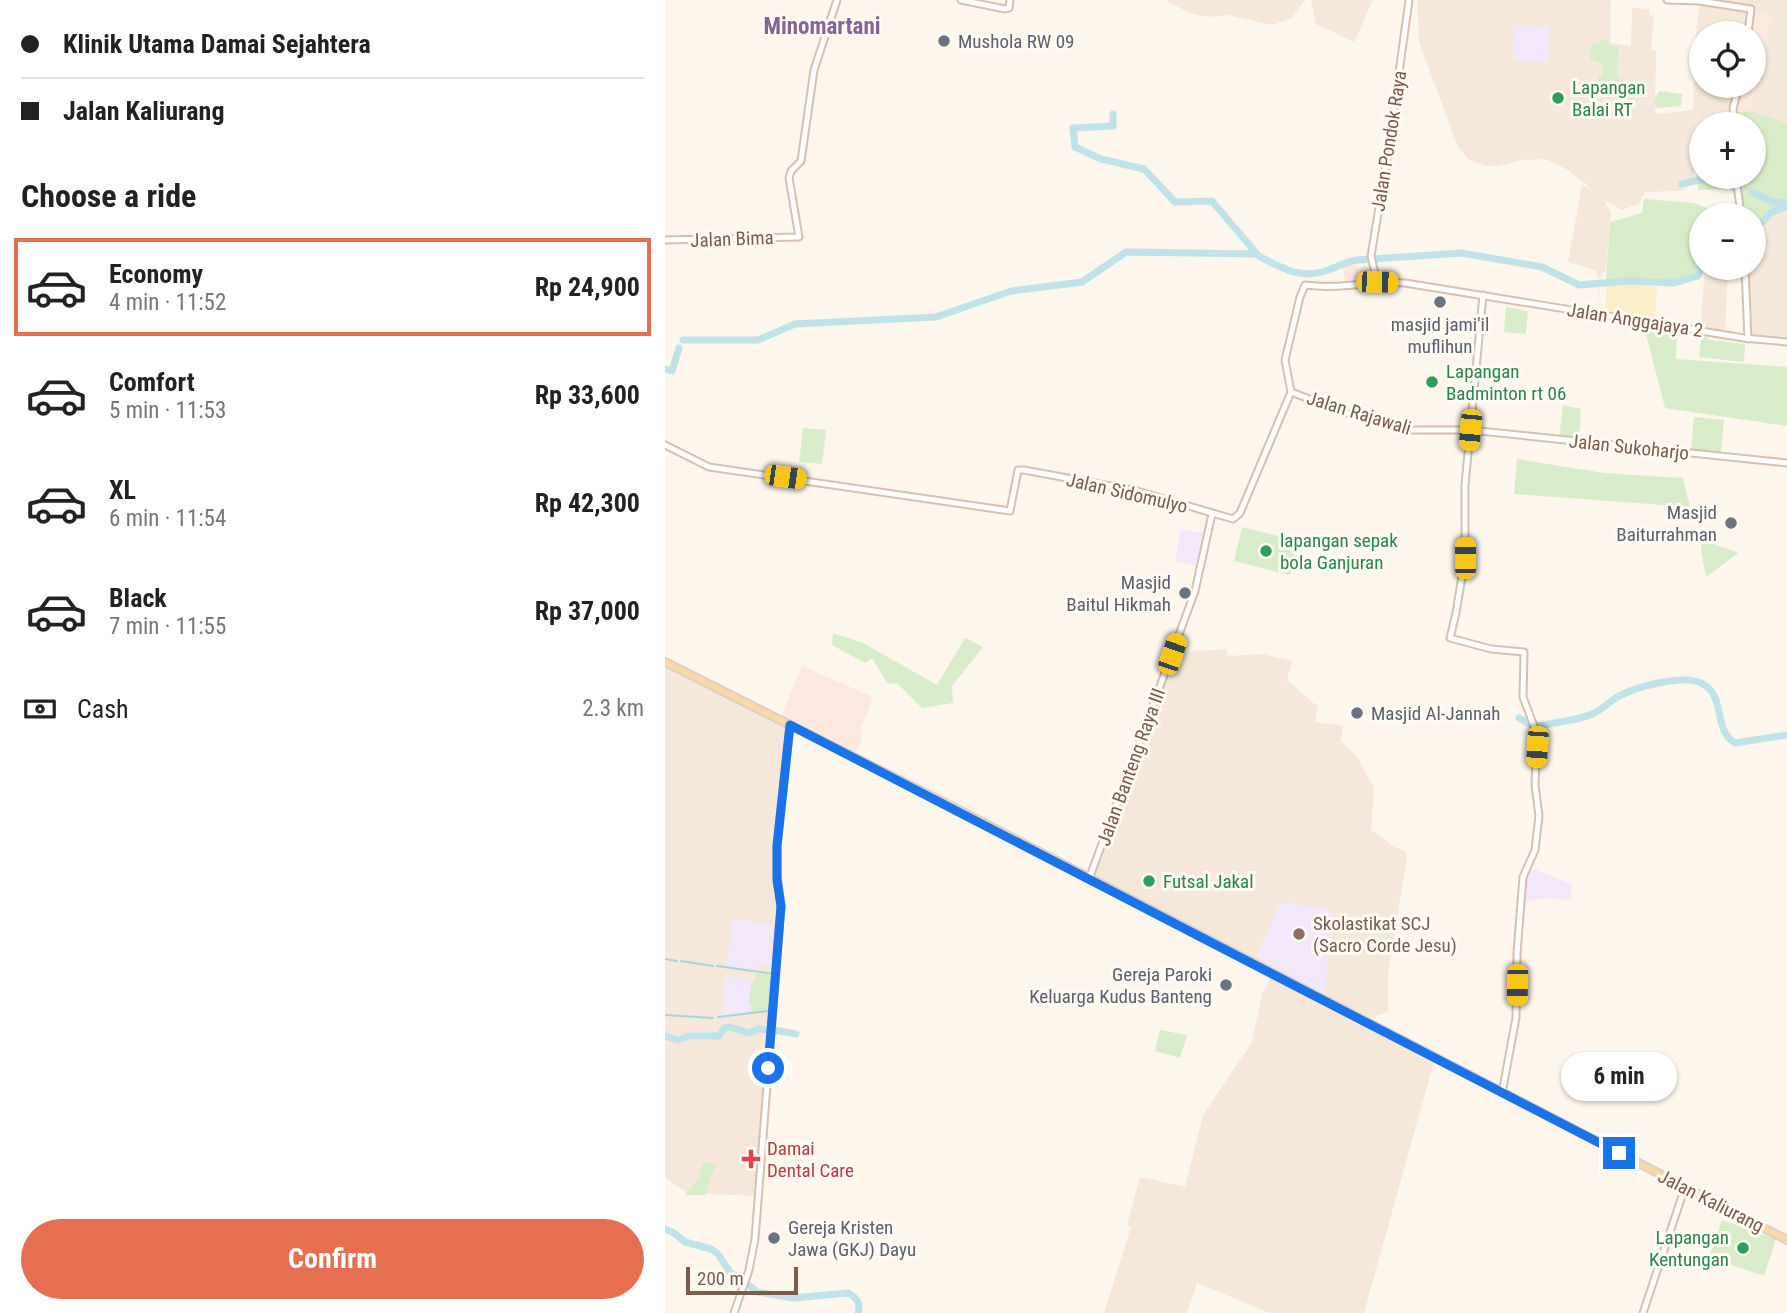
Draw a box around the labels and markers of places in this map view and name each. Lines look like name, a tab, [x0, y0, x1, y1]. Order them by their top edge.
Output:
place label: Mushola RW 09	[958, 30, 1074, 53]
marker: Mushola RW 09	[936, 33, 952, 49]
place label: Lapangan Balai RT	[1572, 76, 1646, 121]
marker: Lapangan Balai RT	[1550, 90, 1566, 106]
marker: masjid jami'il muflihun	[1432, 294, 1448, 310]
place label: masjid jami'il muflihun	[1391, 313, 1489, 358]
place label: Lapangan Badminton rt 06	[1446, 360, 1566, 405]
marker: Lapangan Badminton rt 06	[1424, 374, 1440, 390]
place label: Masjid Baiturrahman	[1616, 501, 1717, 546]
marker: Masjid Baiturrahman	[1723, 515, 1739, 531]
place label: lapangan sepak bola Ganjuran	[1280, 529, 1398, 574]
marker: lapangan sepak bola Ganjuran	[1258, 543, 1274, 559]
place label: Masjid Baitul Hikmah	[1066, 571, 1171, 616]
marker: Masjid Baitul Hikmah	[1177, 585, 1193, 601]
place label: Masjid Al-Jannah	[1371, 702, 1501, 725]
marker: Masjid Al-Jannah	[1349, 705, 1365, 721]
place label: Futsal Jakal	[1163, 870, 1254, 893]
marker: Futsal Jakal	[1141, 873, 1157, 889]
place label: Skolastikat SCJ (Sacro Corde Jesu)	[1313, 912, 1457, 957]
marker: Skolastikat SCJ (Sacro Corde Jesu)	[1291, 926, 1307, 942]
place label: Gereja Paroki Keluarga Kudus Banteng	[1029, 963, 1212, 1008]
marker: Gereja Paroki Keluarga Kudus Banteng	[1218, 977, 1234, 993]
place label: Damai Dental Care	[767, 1137, 854, 1182]
marker: Damai Dental Care	[741, 1149, 761, 1169]
place label: Gereja Kristen Jawa (GKJ) Dayu	[788, 1216, 916, 1261]
place label: Lapangan Kentungan	[1649, 1226, 1729, 1271]
marker: Gereja Kristen Jawa (GKJ) Dayu	[766, 1230, 782, 1246]
marker: Lapangan Kentungan	[1735, 1240, 1751, 1256]

